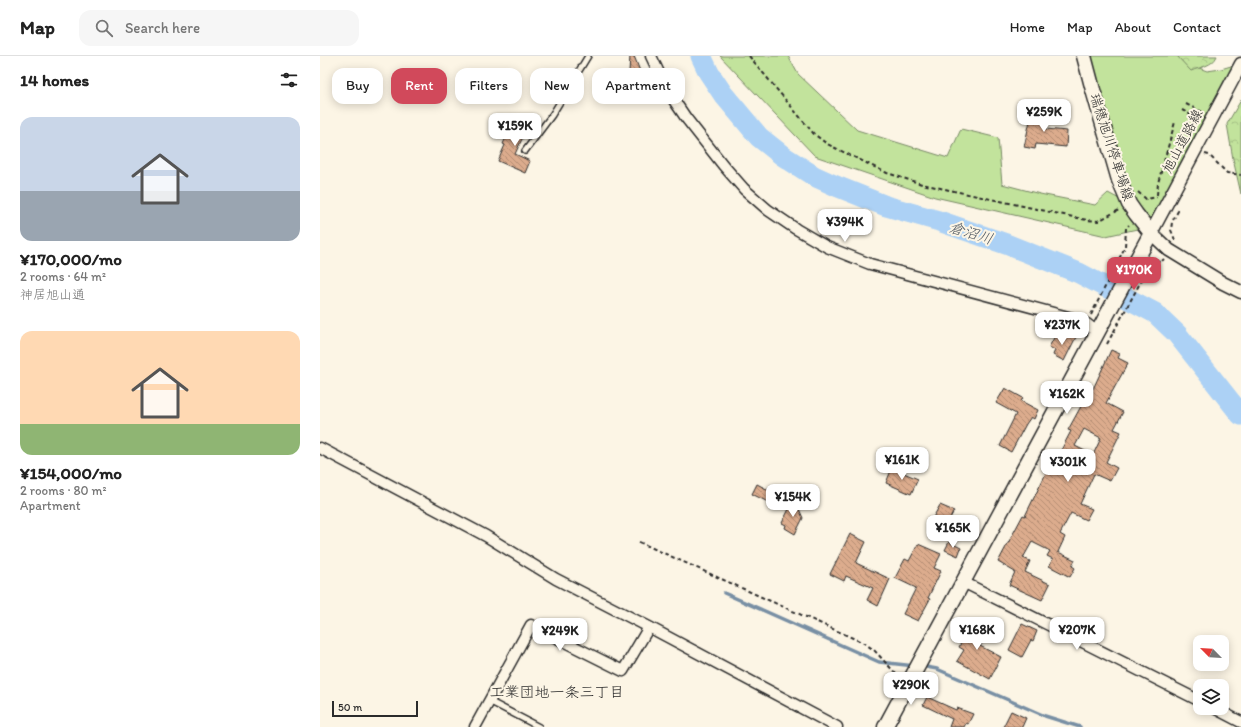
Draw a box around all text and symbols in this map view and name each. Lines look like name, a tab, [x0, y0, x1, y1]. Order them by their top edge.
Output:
search box	[79, 10, 359, 46]
text: Map	[20, 16, 55, 39]
icon: search	[93, 17, 115, 39]
text: Search here	[125, 19, 200, 37]
text: Home	[1010, 19, 1045, 36]
text: Map	[1067, 19, 1093, 36]
text: About	[1115, 19, 1151, 36]
text: Contact	[1173, 19, 1221, 36]
chip: Buy	[332, 68, 383, 104]
chip: Rent	[391, 68, 447, 104]
chip: Filters	[455, 68, 522, 104]
chip: New	[530, 68, 584, 104]
chip: Apartment	[592, 68, 685, 104]
icon: filters	[278, 69, 300, 91]
text: 14 homes	[20, 70, 89, 90]
street label: 瑞穂旭川停車場線	[1086, 91, 1137, 203]
pin: ¥259K	[1016, 99, 1072, 133]
text: ¥259K	[1026, 104, 1062, 119]
street label: 旭山道路線	[1159, 106, 1206, 176]
pin: ¥159K	[487, 113, 543, 147]
text: ¥159K	[497, 118, 533, 133]
icon: home	[124, 143, 196, 215]
pin: ¥394K	[817, 209, 873, 243]
text: ¥394K	[826, 214, 864, 229]
water label: 倉沼川	[947, 218, 995, 248]
text: ¥170,000/mo	[20, 249, 122, 269]
pin: ¥170K	[1106, 257, 1162, 291]
text: ¥170K	[1116, 262, 1152, 277]
text: 2 rooms · 64 m²	[20, 269, 106, 284]
text: 神居旭山通	[20, 287, 85, 302]
pin: ¥237K	[1034, 312, 1090, 346]
text: ¥237K	[1044, 317, 1080, 332]
icon: home	[124, 357, 196, 429]
pin: ¥162K	[1039, 381, 1095, 415]
text: ¥162K	[1049, 386, 1085, 401]
pin: ¥161K	[874, 447, 930, 481]
pin: ¥301K	[1040, 449, 1096, 483]
text: ¥161K	[885, 452, 919, 467]
text: ¥301K	[1050, 454, 1086, 469]
text: ¥154,000/mo	[20, 463, 122, 483]
text: 2 rooms · 80 m²	[20, 483, 107, 498]
pin: ¥154K	[765, 484, 821, 518]
text: ¥154K	[775, 489, 811, 504]
text: Apartment	[20, 498, 81, 513]
pin: ¥165K	[925, 515, 981, 549]
text: ¥165K	[935, 520, 971, 535]
pin: ¥168K	[949, 617, 1005, 651]
pin: ¥207K	[1049, 617, 1105, 651]
pin: ¥249K	[532, 618, 588, 652]
text: ¥168K	[959, 622, 995, 637]
text: ¥207K	[1059, 622, 1095, 637]
text: ¥249K	[541, 623, 579, 638]
north arrow	[1193, 635, 1229, 671]
map controls	[1193, 635, 1229, 715]
pin: ¥290K	[883, 672, 939, 706]
text: ¥290K	[892, 677, 930, 692]
button: layers	[1193, 679, 1229, 715]
district label: 工業団地一条三丁目	[489, 683, 625, 701]
scale bar	[332, 699, 418, 718]
text: 50 m	[338, 701, 362, 714]

